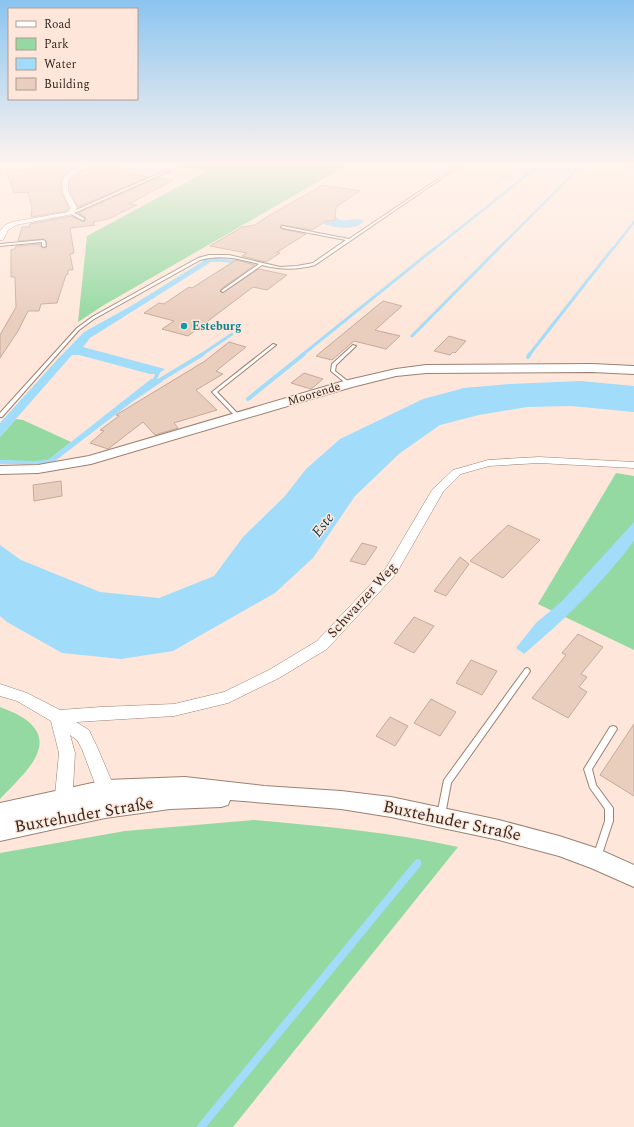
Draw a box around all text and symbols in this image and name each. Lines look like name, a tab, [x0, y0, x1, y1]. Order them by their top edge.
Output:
legend	[8, 8, 138, 100]
text: Road	[44, 15, 71, 34]
text: Park	[44, 35, 69, 54]
text: Water	[44, 55, 76, 74]
text: Building	[44, 75, 90, 94]
place label: Esteburg	[192, 317, 241, 336]
marker: Esteburg	[179, 321, 189, 331]
street label: Moorende	[285, 377, 343, 411]
water label: Este	[306, 507, 340, 542]
street label: Schwarzer Weg	[322, 557, 402, 643]
street label: Buxtehuder Straße	[12, 790, 156, 840]
street label: Buxtehuder Straße	[380, 794, 524, 848]

